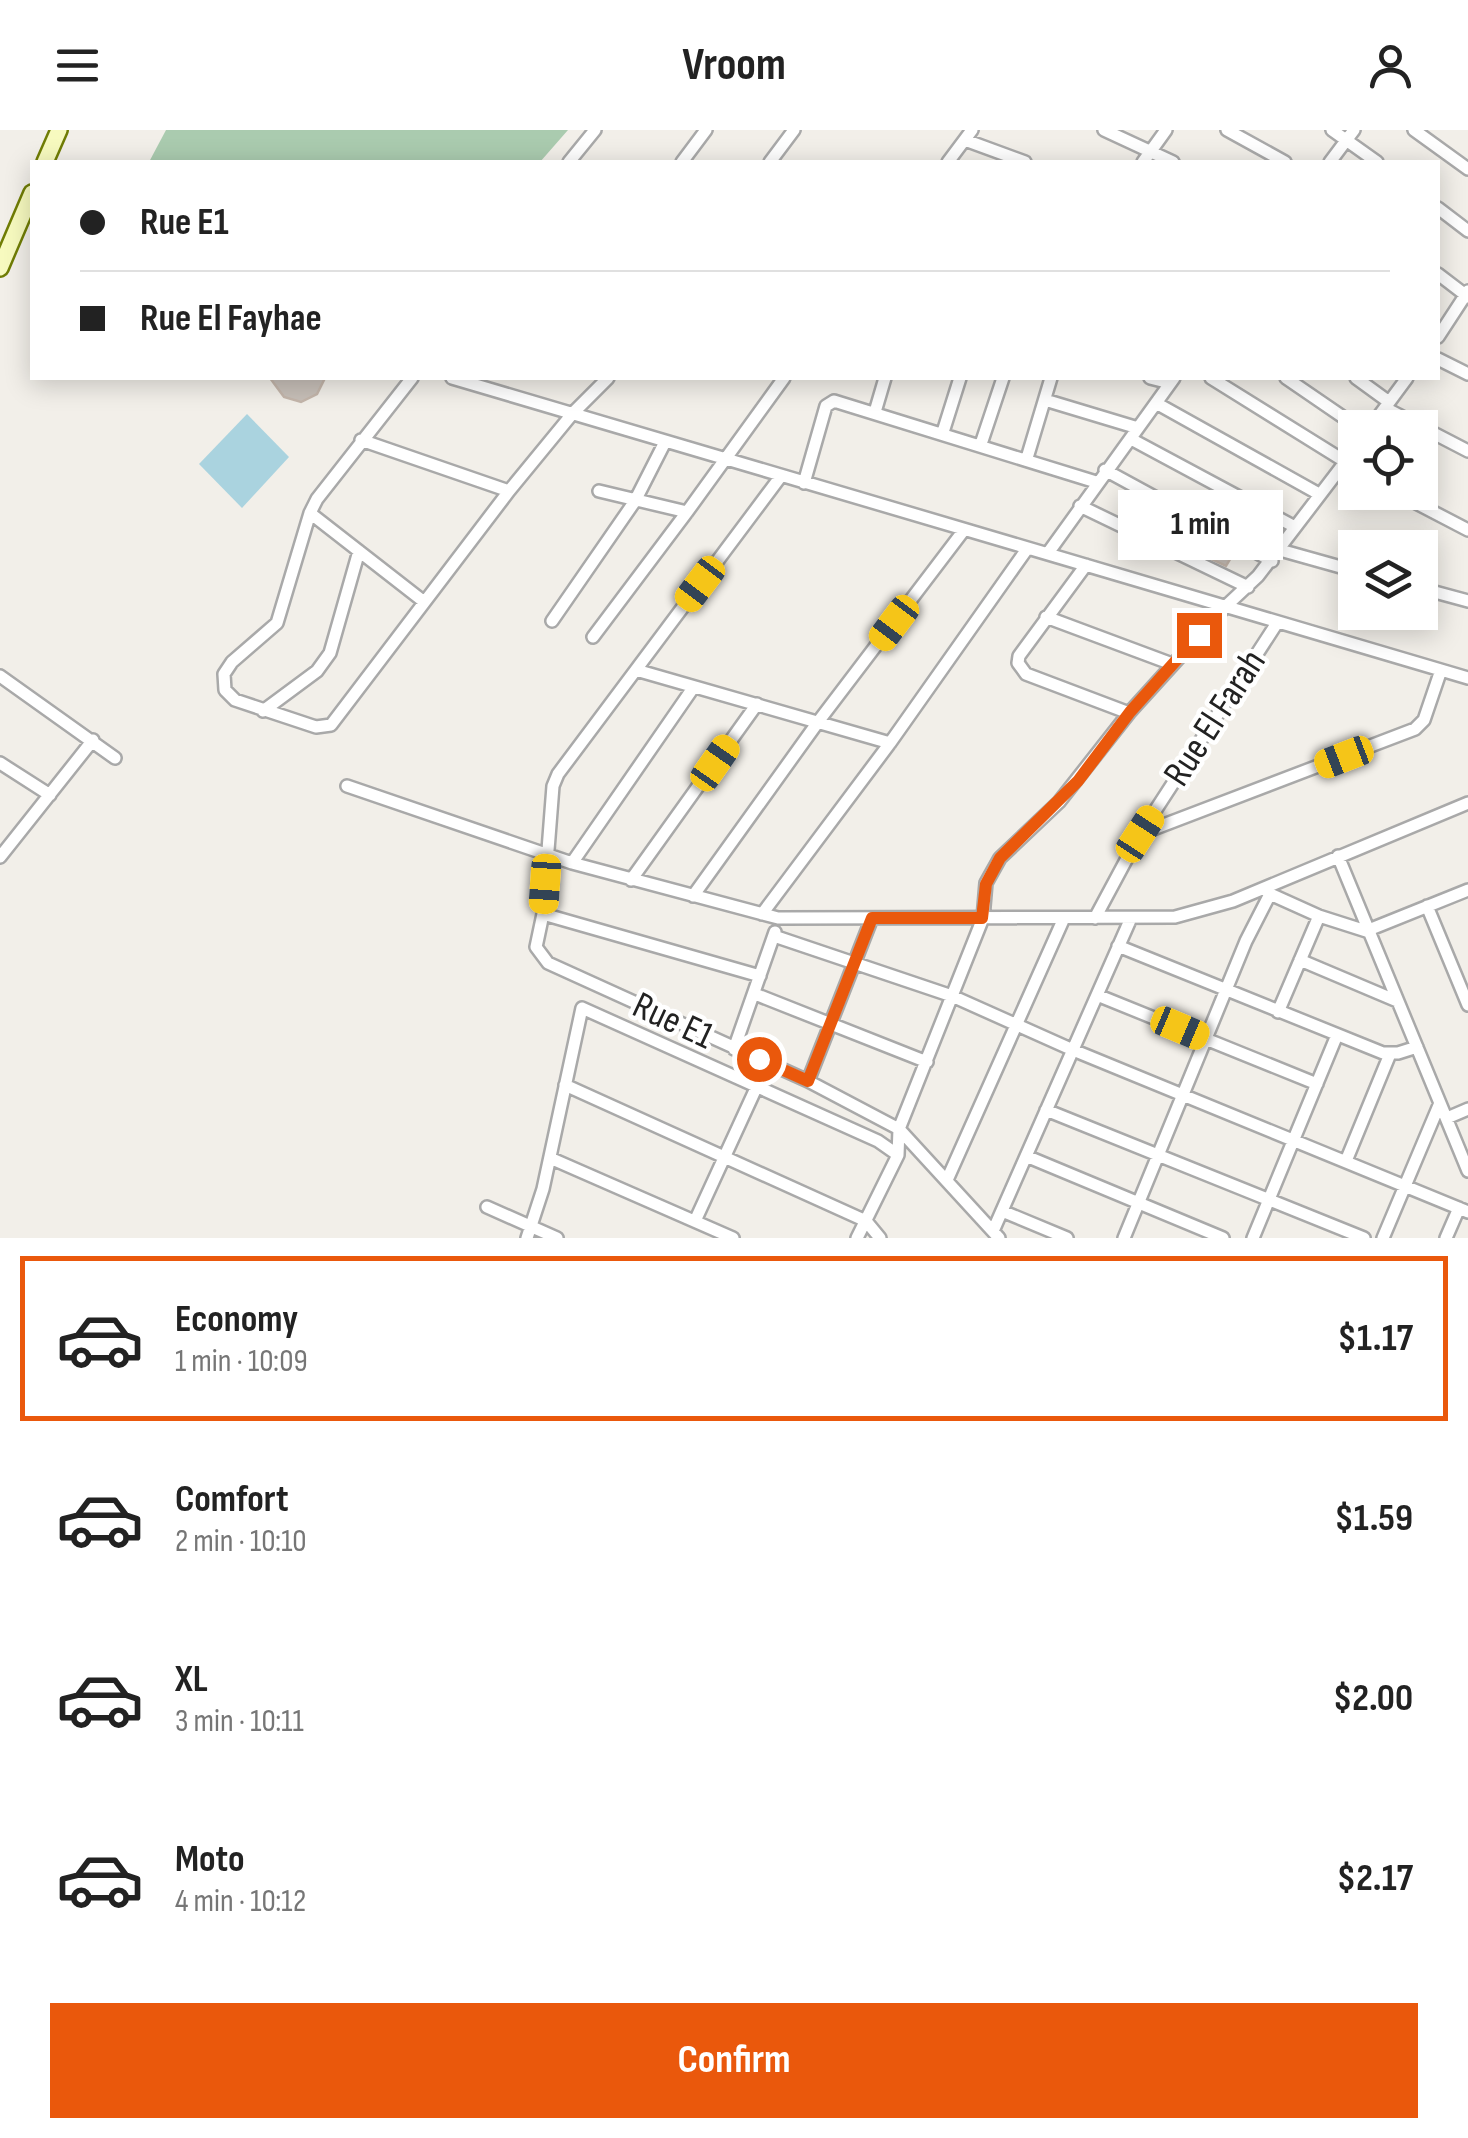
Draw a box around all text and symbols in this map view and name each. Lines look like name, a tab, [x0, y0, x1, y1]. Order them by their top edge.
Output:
icon: menu	[50, 38, 105, 93]
text: Vroom	[682, 38, 786, 93]
icon: person	[1363, 38, 1418, 93]
text: Rue E1	[140, 200, 229, 245]
text: Rue El Fayhae	[140, 296, 322, 341]
map controls	[1338, 410, 1438, 630]
button: locate	[1338, 410, 1438, 510]
callout: 1 min	[1116, 490, 1282, 560]
text: 1 min	[1171, 505, 1230, 544]
button: layers	[1338, 530, 1438, 630]
car	[670, 551, 730, 617]
car	[864, 590, 924, 656]
route end	[1177, 613, 1222, 658]
street label: Rue El Farah	[1154, 642, 1276, 794]
car	[686, 730, 744, 796]
car	[1311, 732, 1377, 782]
car	[1111, 801, 1169, 867]
car	[528, 853, 562, 915]
street label: Rue E1	[626, 983, 720, 1059]
car	[1147, 1002, 1213, 1054]
route start	[737, 1037, 782, 1082]
icon: car	[55, 1294, 145, 1384]
text: Economy	[175, 1297, 298, 1342]
text: $1.17	[1338, 1316, 1413, 1361]
text: 1 min · 10:09	[175, 1342, 308, 1381]
icon: car	[55, 1474, 145, 1564]
text: Comfort	[175, 1477, 289, 1522]
text: $1.59	[1334, 1496, 1413, 1541]
text: 2 min · 10:10	[175, 1522, 307, 1561]
icon: car	[55, 1654, 145, 1744]
text: XL	[175, 1657, 208, 1702]
text: $2.00	[1333, 1676, 1413, 1721]
text: 3 min · 10:11	[175, 1702, 304, 1741]
icon: car	[55, 1834, 145, 1924]
text: Moto	[175, 1837, 245, 1882]
text: $2.17	[1337, 1856, 1413, 1901]
text: 4 min · 10:12	[175, 1882, 306, 1921]
button: Confirm	[50, 2003, 1418, 2118]

